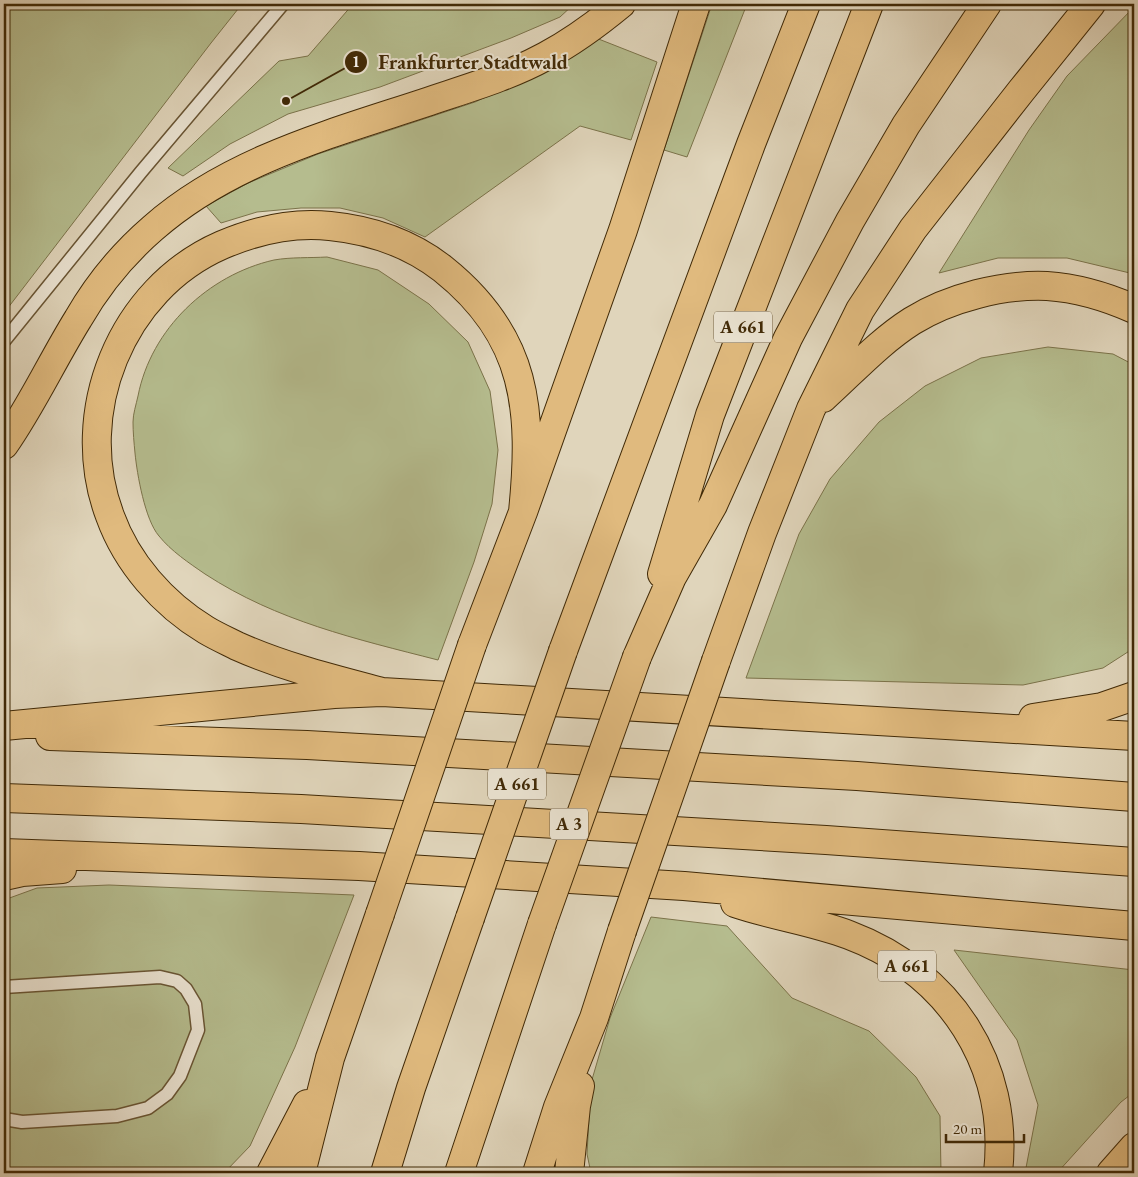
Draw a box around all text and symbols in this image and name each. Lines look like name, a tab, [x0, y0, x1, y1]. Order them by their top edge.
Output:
callout: Frankfurter Stadtwald	[343, 45, 578, 80]
text: Frankfurter Stadtwald	[378, 49, 568, 75]
text: 1	[352, 52, 360, 71]
road number: A 661	[714, 312, 772, 342]
road number: A 661	[488, 769, 546, 800]
road number: A 3	[550, 809, 588, 840]
road number: A 661	[878, 950, 936, 981]
scale bar	[946, 1112, 1023, 1144]
text: 20 m	[953, 1119, 982, 1138]

